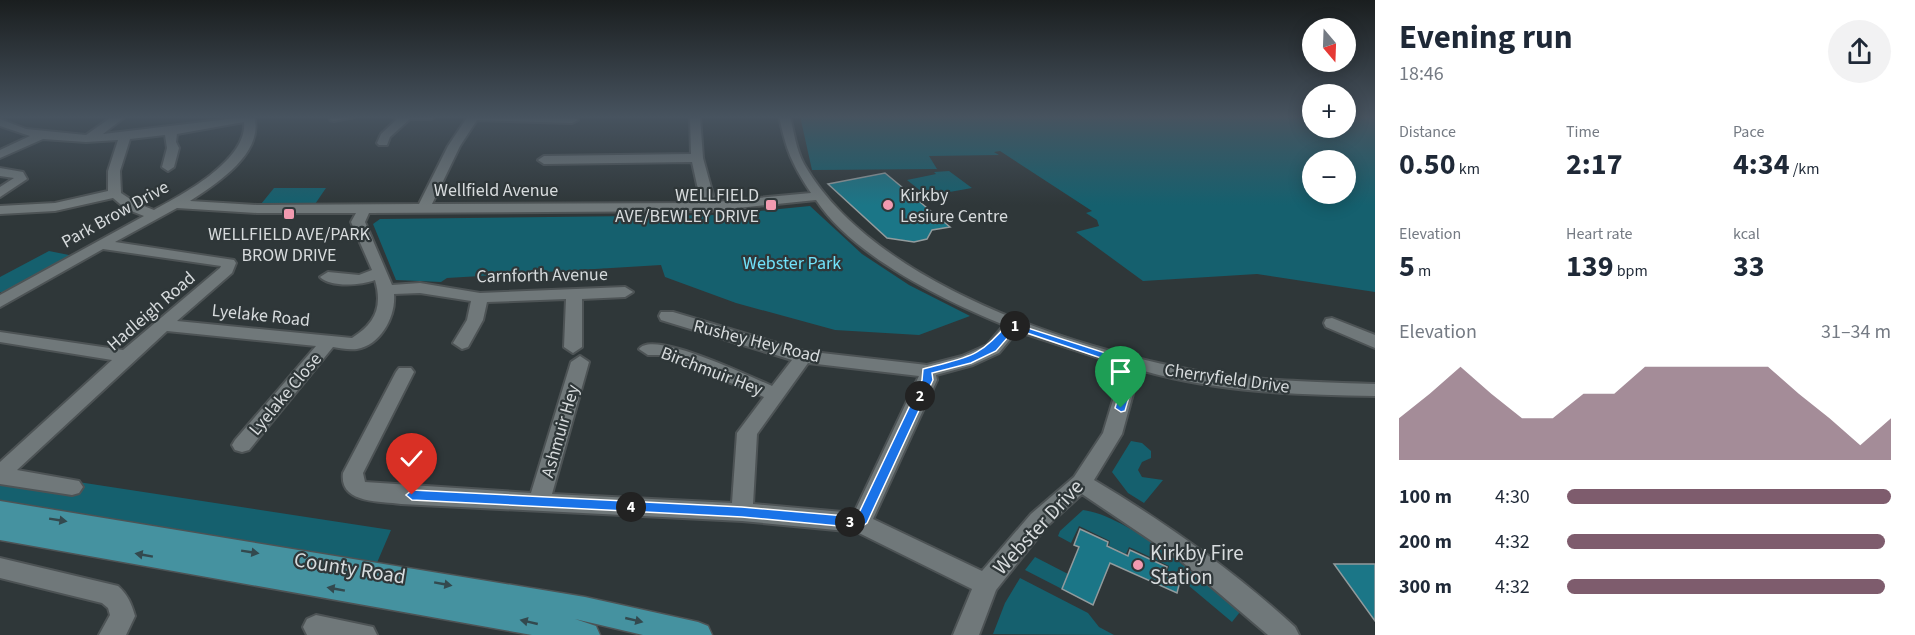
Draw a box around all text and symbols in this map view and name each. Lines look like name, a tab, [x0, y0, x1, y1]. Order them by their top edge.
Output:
text: Evening run	[1399, 14, 1573, 61]
north arrow	[1302, 18, 1356, 72]
map controls	[1302, 18, 1356, 204]
button: share	[1828, 20, 1891, 83]
text: 18:46	[1399, 60, 1444, 88]
button: +	[1302, 84, 1356, 138]
text: Distance	[1399, 121, 1456, 143]
text: Time	[1566, 121, 1600, 143]
text: Pace	[1733, 121, 1764, 143]
text: 0.50	[1399, 143, 1456, 186]
text: 2:17	[1566, 143, 1623, 186]
text: 4:34	[1733, 143, 1790, 186]
button: −	[1302, 150, 1356, 204]
text: km	[1456, 158, 1480, 180]
text: /km	[1790, 158, 1820, 180]
street label: Park Brow Drive	[57, 175, 173, 254]
street label: Wellfield Avenue	[434, 178, 558, 203]
place label: WELLFIELD AVE/BEWLEY DRIVE	[615, 183, 759, 229]
place label: Kirkby Lesiure Centre	[900, 183, 1008, 229]
marker: WELLFIELD AVE/BEWLEY DRIVE	[764, 198, 778, 212]
marker: Kirkby Lesiure Centre	[881, 198, 895, 212]
marker: WELLFIELD AVE/PARK BROW DRIVE	[282, 207, 296, 221]
place label: WELLFIELD AVE/PARK BROW DRIVE	[208, 222, 371, 268]
text: Elevation	[1399, 223, 1461, 245]
text: Heart rate	[1566, 223, 1633, 245]
text: kcal	[1733, 223, 1760, 245]
text: 5	[1399, 245, 1415, 288]
text: 139	[1566, 245, 1614, 288]
text: 33	[1733, 245, 1765, 288]
park label: Webster Park	[743, 251, 841, 276]
text: m	[1415, 260, 1431, 282]
text: bpm	[1614, 260, 1648, 282]
street label: Carnforth Avenue	[476, 262, 608, 289]
street label: Hadleigh Road	[102, 266, 201, 357]
street label: Lyelake Road	[211, 298, 311, 333]
pin: 1	[1000, 311, 1030, 341]
street label: Rushey Hey Road	[691, 314, 823, 369]
text: 1	[1011, 315, 1019, 337]
text: Elevation	[1399, 318, 1477, 346]
text: 31–34 m	[1821, 318, 1891, 346]
street label: Birchmuir Hey	[657, 341, 767, 403]
pin	[1095, 346, 1146, 408]
street label: Lyelake Close	[243, 347, 328, 441]
icon: arrive	[1104, 355, 1137, 388]
street label: Cherryfield Drive	[1163, 357, 1291, 400]
street label: Ashmuir Hey	[535, 381, 586, 481]
pin: 2	[905, 381, 935, 411]
text: 2	[916, 385, 924, 407]
pin	[386, 433, 437, 495]
icon: check	[395, 442, 428, 475]
street label: Webster Drive	[986, 472, 1090, 582]
text: 100 m	[1399, 483, 1452, 511]
text: 4:30	[1495, 483, 1530, 511]
pin: 4	[616, 492, 646, 522]
text: 4	[627, 496, 635, 518]
pin: 3	[835, 507, 865, 537]
text: 3	[846, 511, 854, 533]
one-way arrow	[48, 516, 67, 525]
text: 200 m	[1399, 528, 1452, 556]
text: 4:32	[1495, 528, 1530, 556]
place label: Kirkby Fire Station	[1150, 538, 1244, 592]
street label: County Road	[292, 544, 408, 592]
one-way arrow	[241, 548, 260, 557]
one-way arrow	[135, 550, 154, 559]
marker: Kirkby Fire Station	[1131, 558, 1145, 572]
text: 300 m	[1399, 573, 1452, 601]
text: 4:32	[1495, 573, 1530, 601]
one-way arrow	[433, 580, 452, 589]
one-way arrow	[327, 584, 346, 593]
one-way arrow	[519, 616, 538, 626]
one-way arrow	[625, 616, 643, 626]

